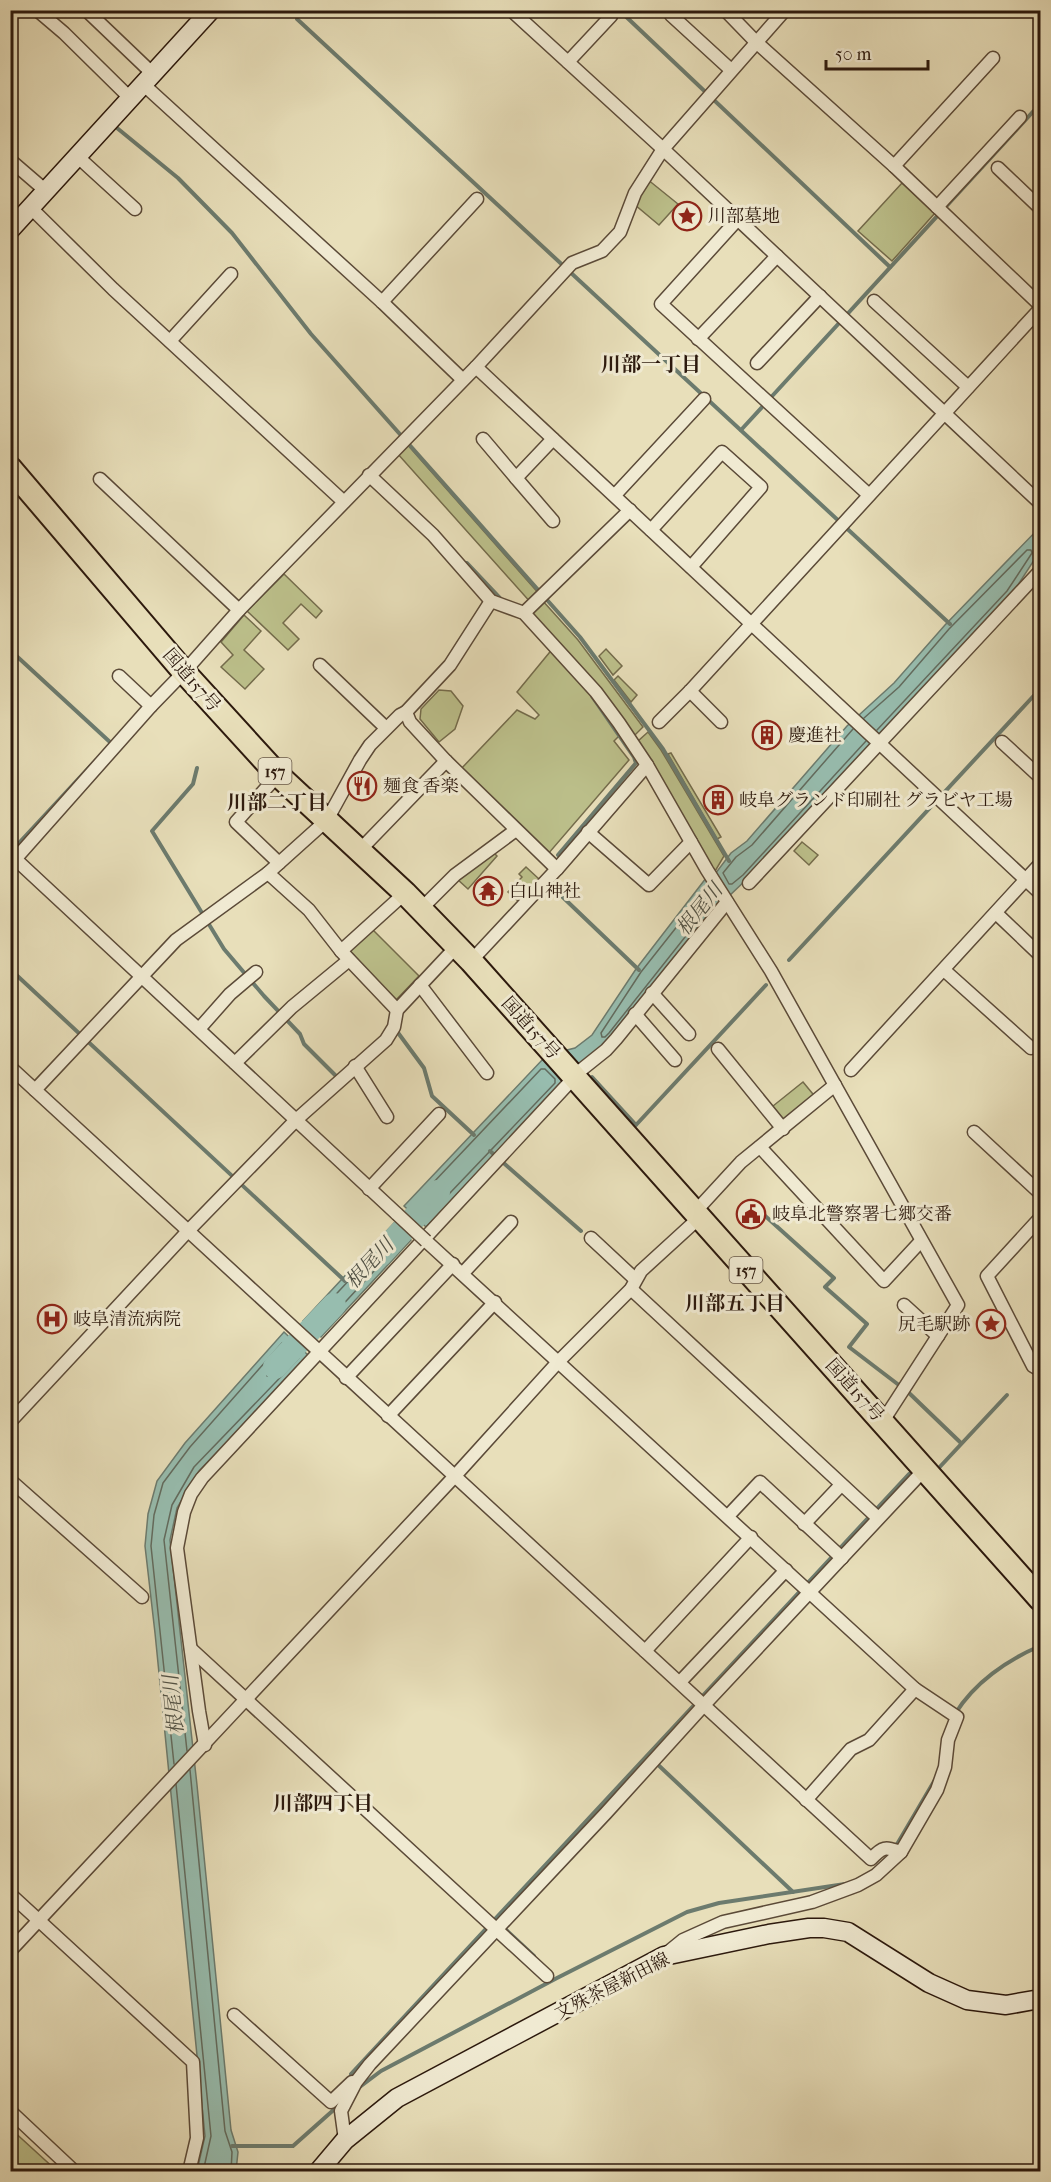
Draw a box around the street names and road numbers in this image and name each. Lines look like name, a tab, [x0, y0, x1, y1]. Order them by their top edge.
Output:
street label: 国道157号	[158, 644, 225, 716]
road number: 157	[258, 758, 292, 784]
street label: 国道157号	[497, 993, 564, 1064]
road number: 157	[730, 1257, 762, 1283]
street label: 国道157号	[821, 1355, 888, 1426]
street label: 文殊茶屋新田線	[551, 1948, 673, 2024]

